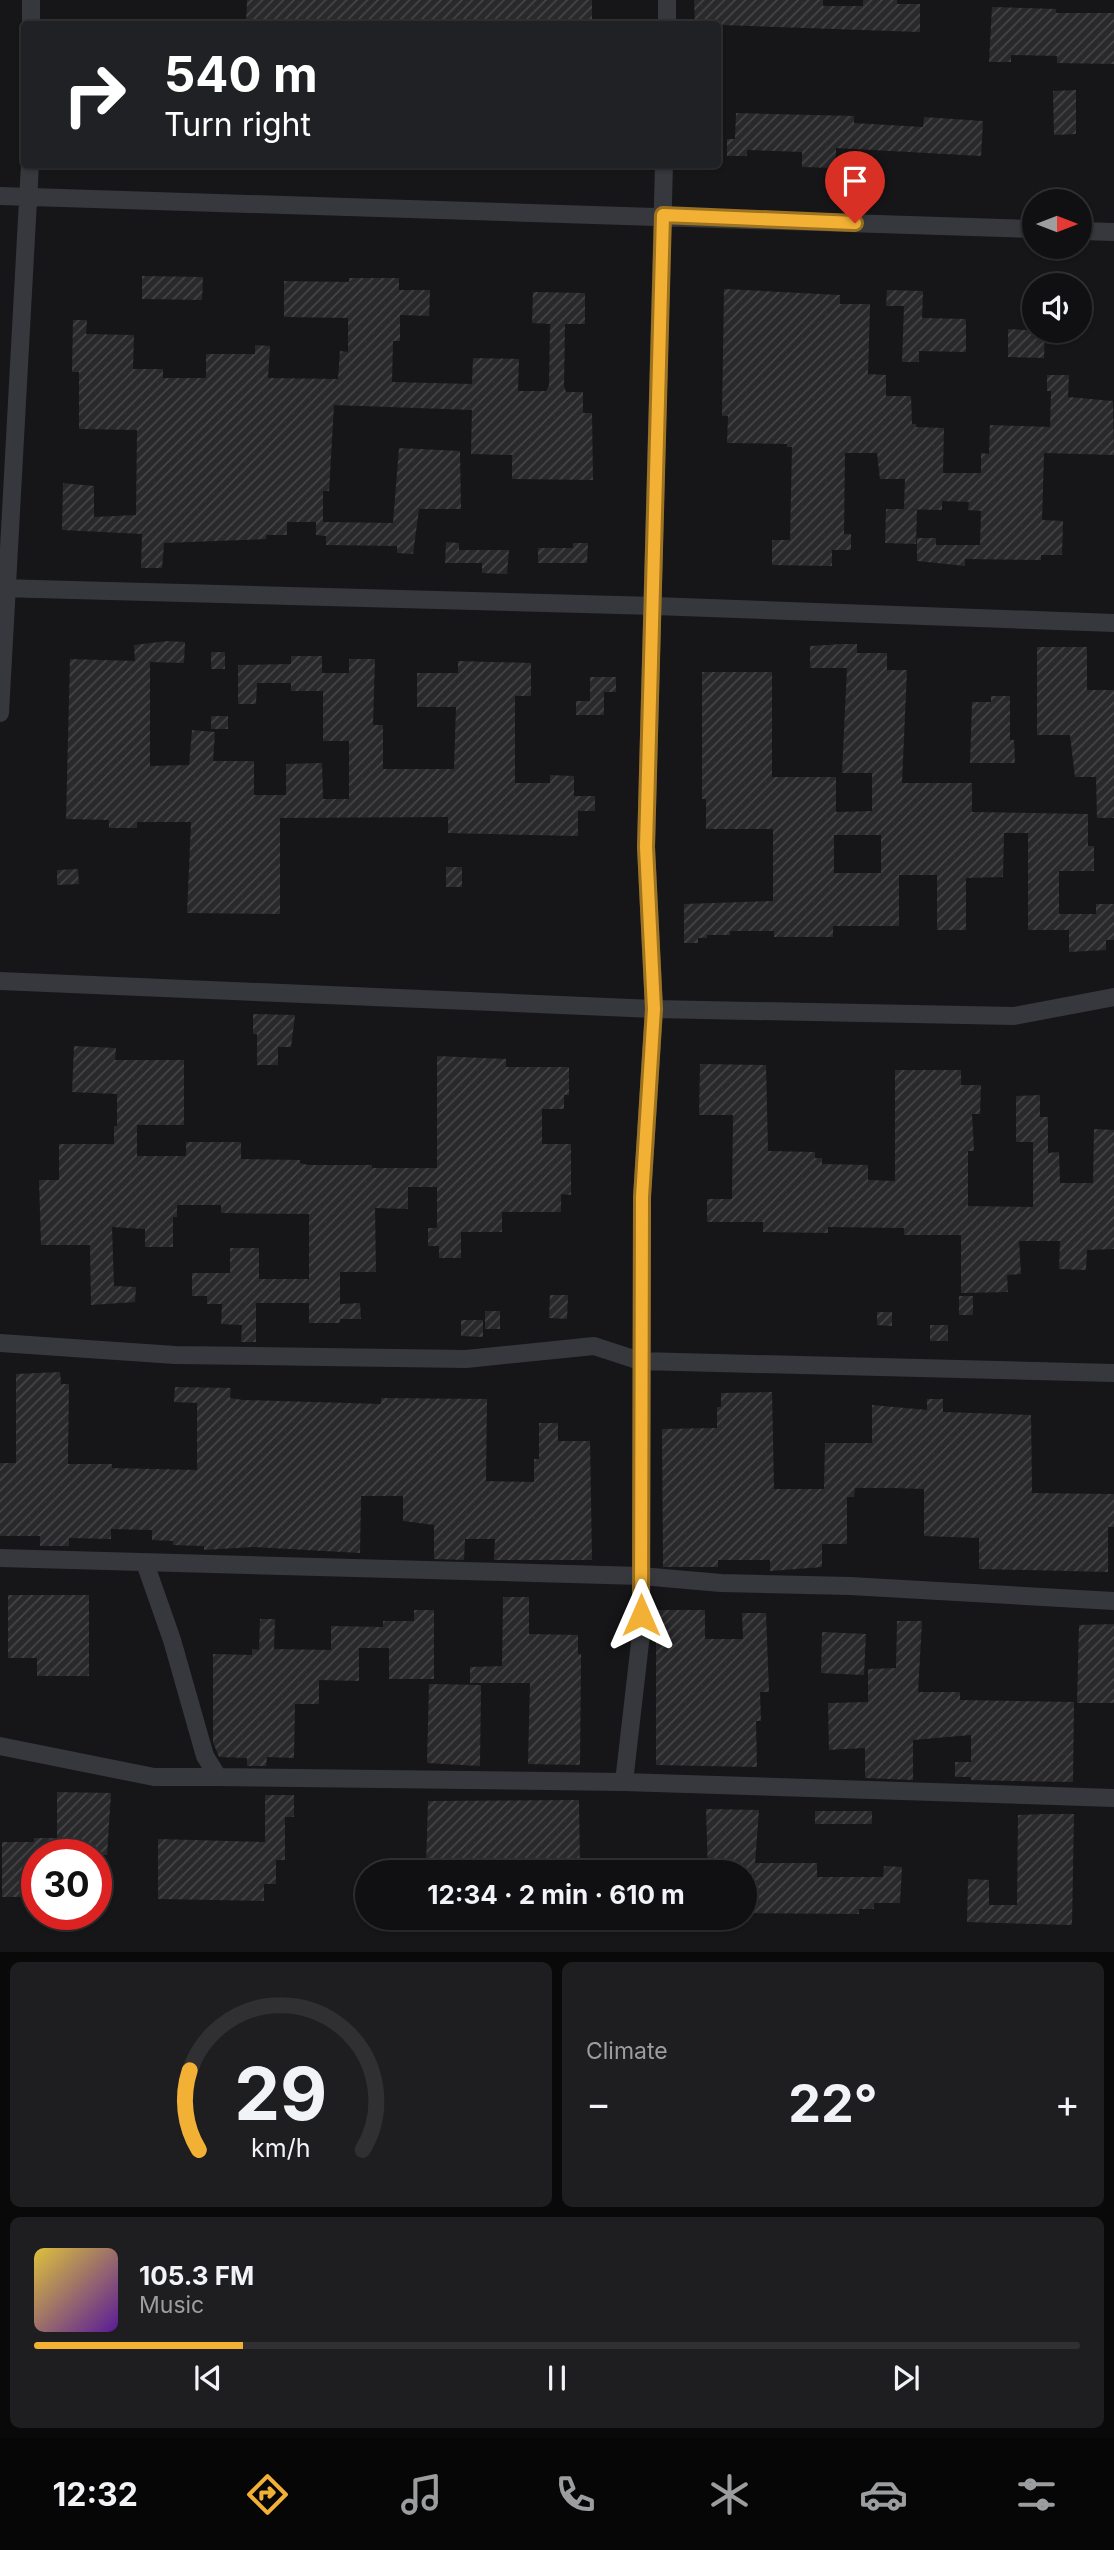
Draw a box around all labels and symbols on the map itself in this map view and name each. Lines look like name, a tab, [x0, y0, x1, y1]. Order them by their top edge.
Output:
pin	[825, 151, 885, 223]
north arrow	[1022, 189, 1092, 259]
position arrow	[604, 1578, 678, 1652]
speed limit sign: 30	[21, 1839, 112, 1930]

